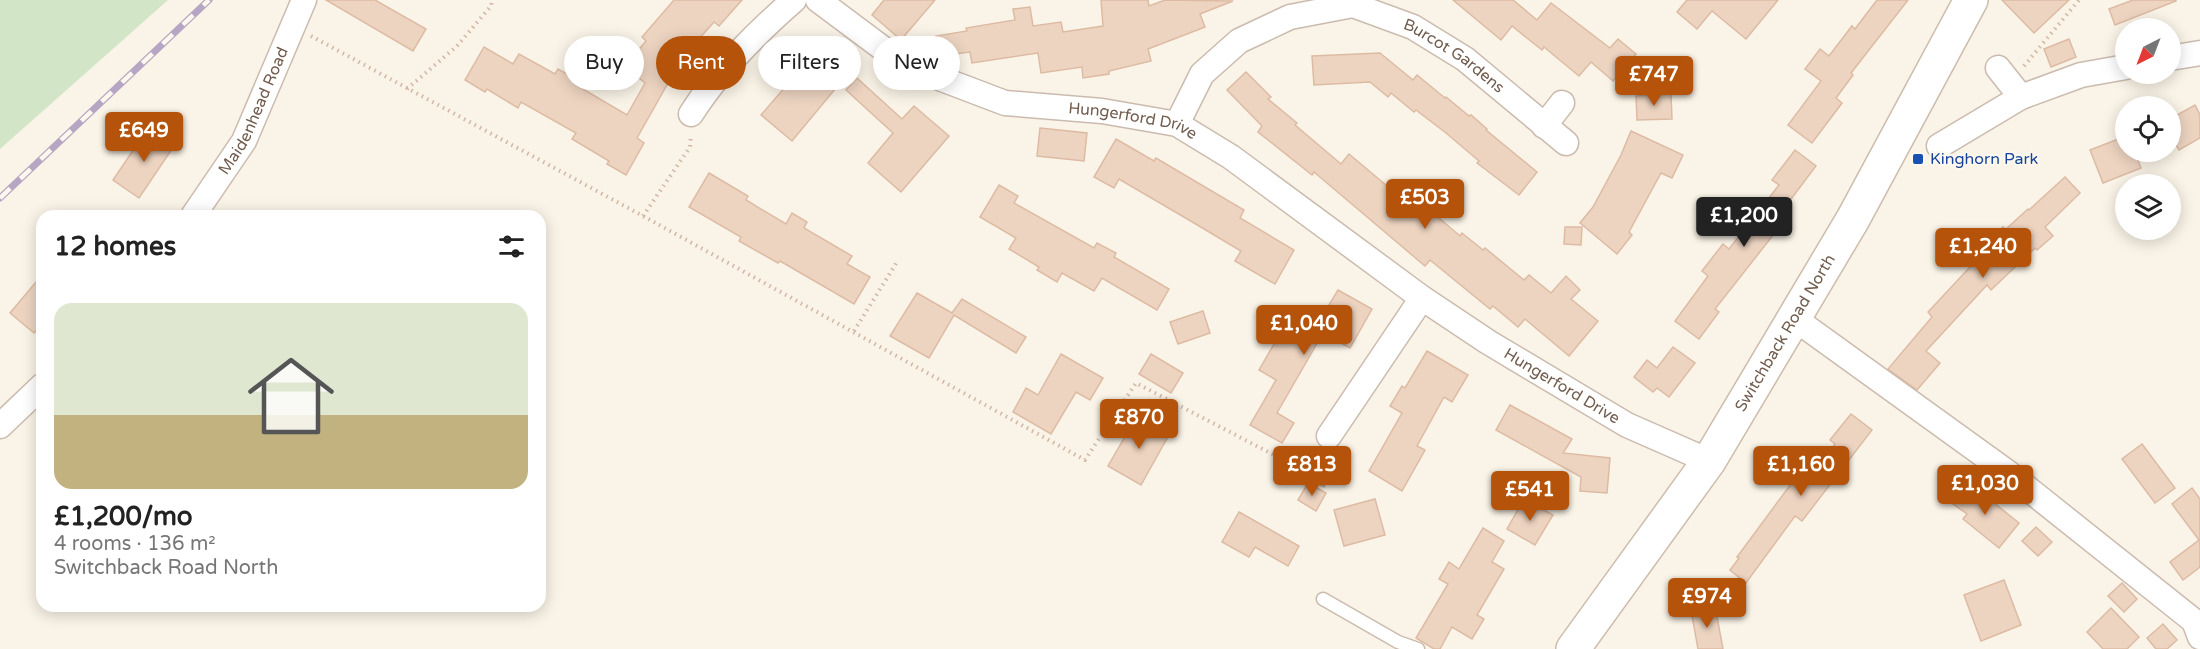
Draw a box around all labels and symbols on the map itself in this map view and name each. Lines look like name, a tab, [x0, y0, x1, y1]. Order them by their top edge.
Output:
street label: Burcot Gardens	[1401, 14, 1509, 98]
north arrow	[2115, 18, 2181, 84]
street label: Maidenhead Road	[214, 44, 293, 179]
pin: £747	[1618, 56, 1690, 107]
street label: Hungerford Drive	[1068, 98, 1201, 144]
pin: £649	[108, 112, 180, 163]
place label: Kinghorn Park	[1930, 149, 2039, 169]
marker: Kinghorn Park	[1911, 152, 1925, 166]
pin: £503	[1389, 179, 1461, 230]
pin: £1,200	[1695, 197, 1793, 248]
pin: £1,240	[1934, 228, 2032, 279]
street label: Switchback Road North	[1731, 251, 1840, 415]
pin: £1,040	[1255, 305, 1353, 356]
street label: Hungerford Drive	[1500, 344, 1623, 428]
pin: £870	[1103, 399, 1175, 450]
pin: £813	[1276, 446, 1348, 497]
pin: £1,160	[1752, 446, 1850, 497]
pin: £1,030	[1936, 465, 2034, 516]
pin: £541	[1494, 471, 1566, 522]
pin: £974	[1671, 578, 1743, 629]

